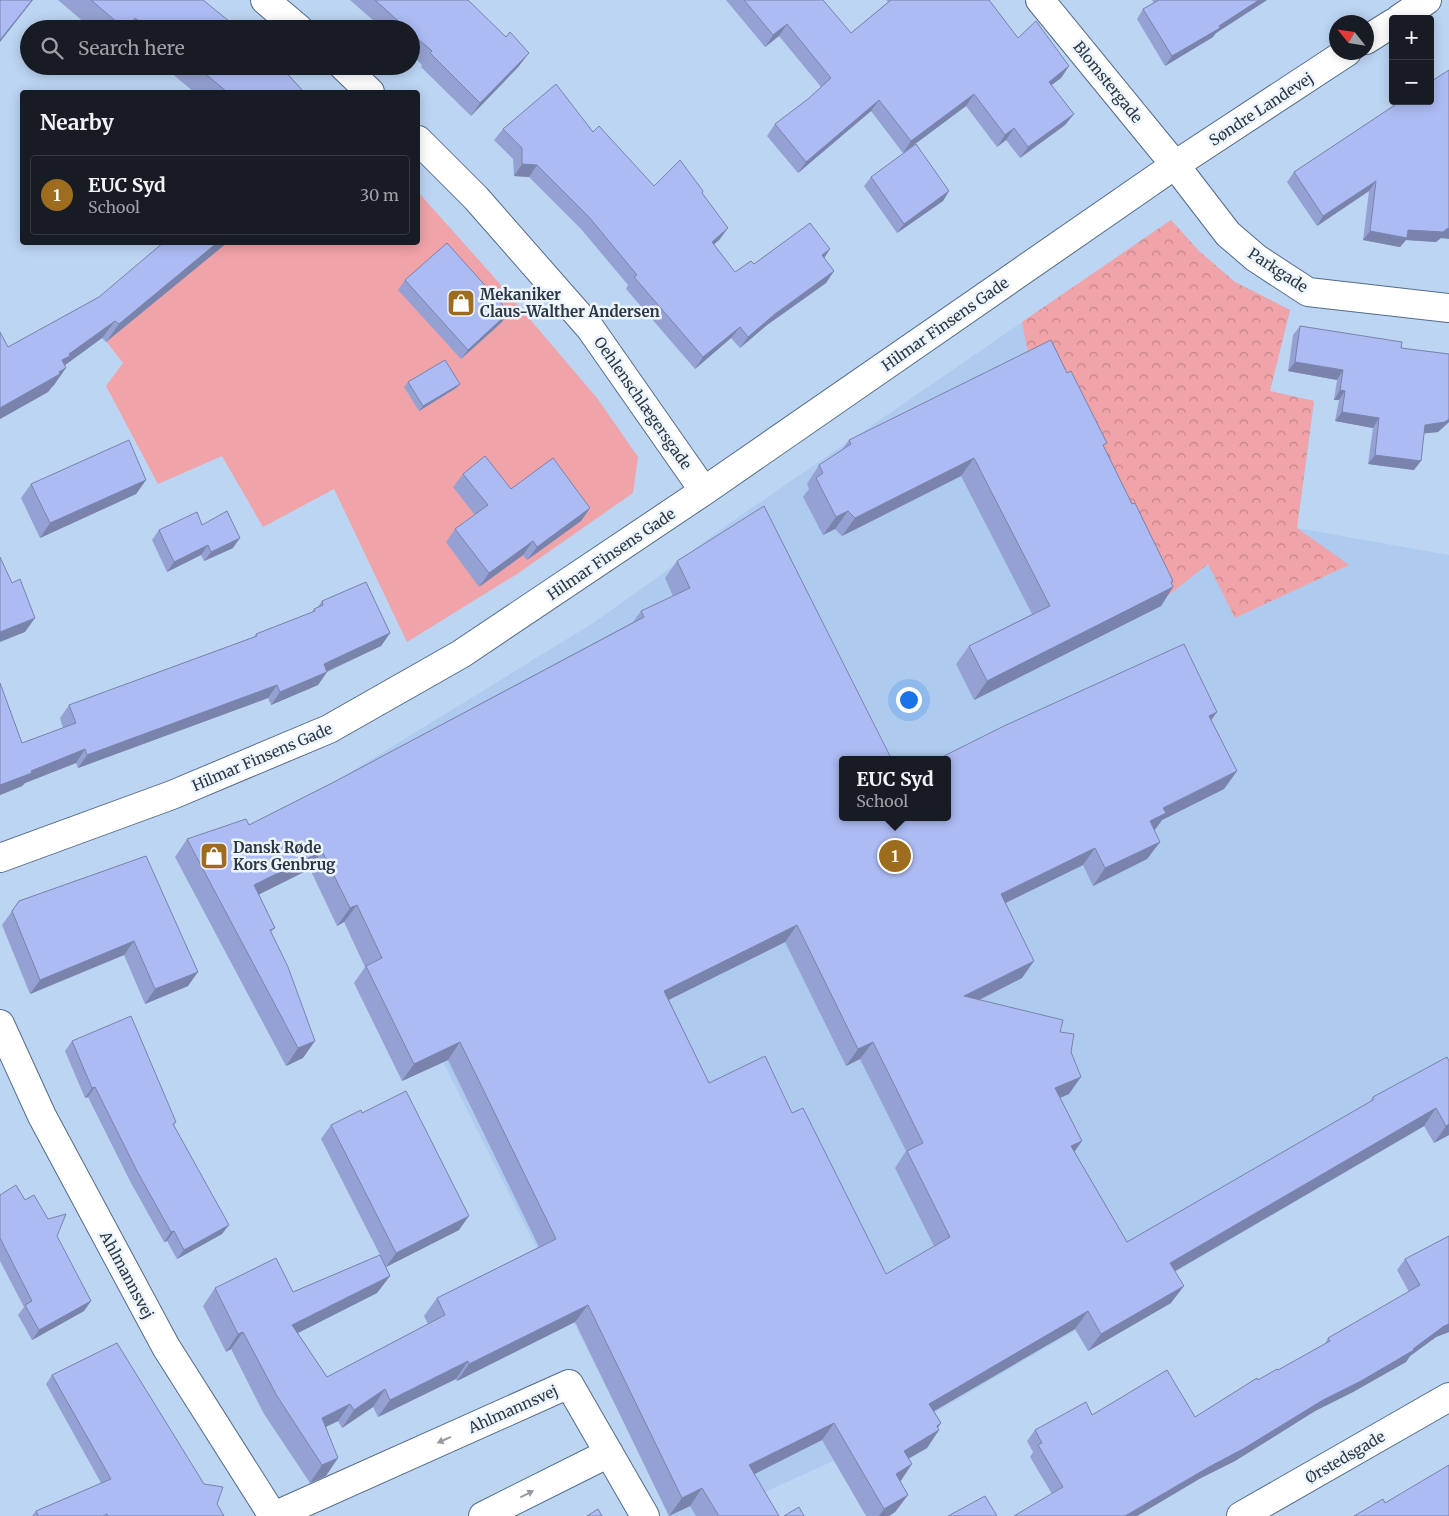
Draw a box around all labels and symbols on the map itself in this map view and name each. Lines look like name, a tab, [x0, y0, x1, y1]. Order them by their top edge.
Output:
north arrow	[1329, 15, 1374, 60]
street label: Blomstergade	[1069, 37, 1147, 127]
street label: Søndre Landevej	[1205, 68, 1317, 150]
street label: Parkgade	[1245, 244, 1312, 296]
street label: Hilmar Finsens Gade	[878, 273, 1012, 375]
place label: Mekaniker Claus-Walther Andersen	[480, 285, 660, 321]
shop icon: Mekaniker Claus-Walther Andersen	[446, 288, 476, 318]
street label: Oehlenschlægersgade	[590, 333, 696, 473]
street label: Hilmar Finsens Gade	[543, 504, 679, 604]
your location	[896, 687, 922, 713]
street label: Hilmar Finsens Gade	[189, 719, 335, 795]
pin: 1	[879, 837, 911, 875]
place label: Dansk Røde Kors Genbrug	[233, 838, 336, 874]
shop icon: Dansk Røde Kors Genbrug	[199, 841, 229, 871]
street label: Ahlmannsvej	[96, 1227, 158, 1322]
street label: Ahlmannsvej	[464, 1381, 561, 1438]
street label: Ørstedsgade	[1302, 1426, 1388, 1487]
one-way arrow	[437, 1436, 451, 1444]
one-way arrow	[520, 1490, 534, 1498]

